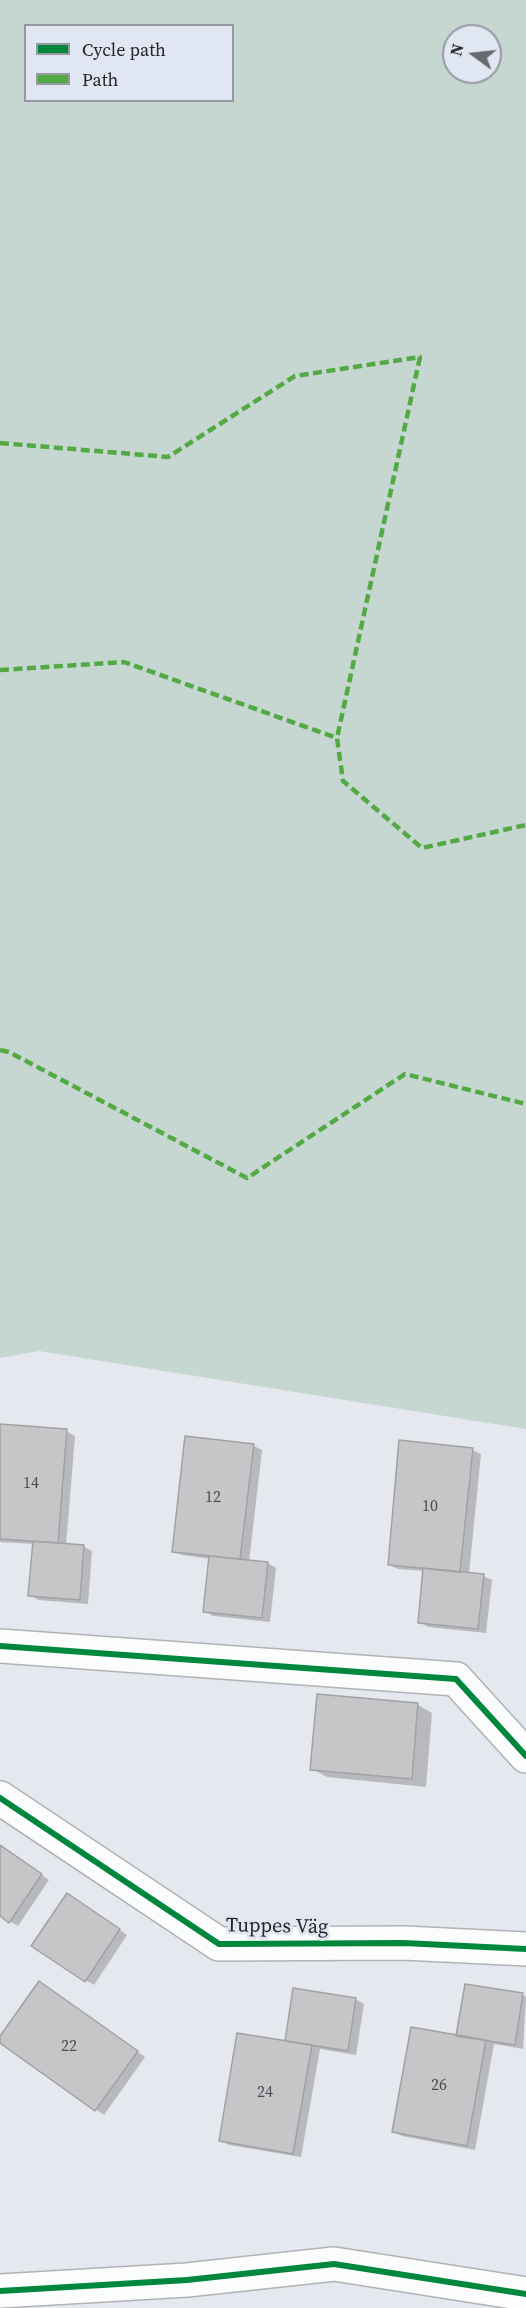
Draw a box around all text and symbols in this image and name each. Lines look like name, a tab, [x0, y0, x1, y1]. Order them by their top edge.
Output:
legend	[24, 24, 234, 102]
north arrow	[442, 24, 502, 84]
text: Cycle path	[82, 37, 166, 62]
text: N	[444, 41, 469, 58]
text: Path	[82, 67, 118, 92]
house number: 14	[23, 1474, 39, 1494]
house number: 12	[205, 1488, 221, 1508]
house number: 10	[422, 1497, 438, 1517]
street label: Tuppes Väg	[226, 1914, 328, 1940]
house number: 22	[61, 2037, 77, 2057]
house number: 26	[431, 2076, 447, 2096]
house number: 24	[257, 2083, 273, 2103]

